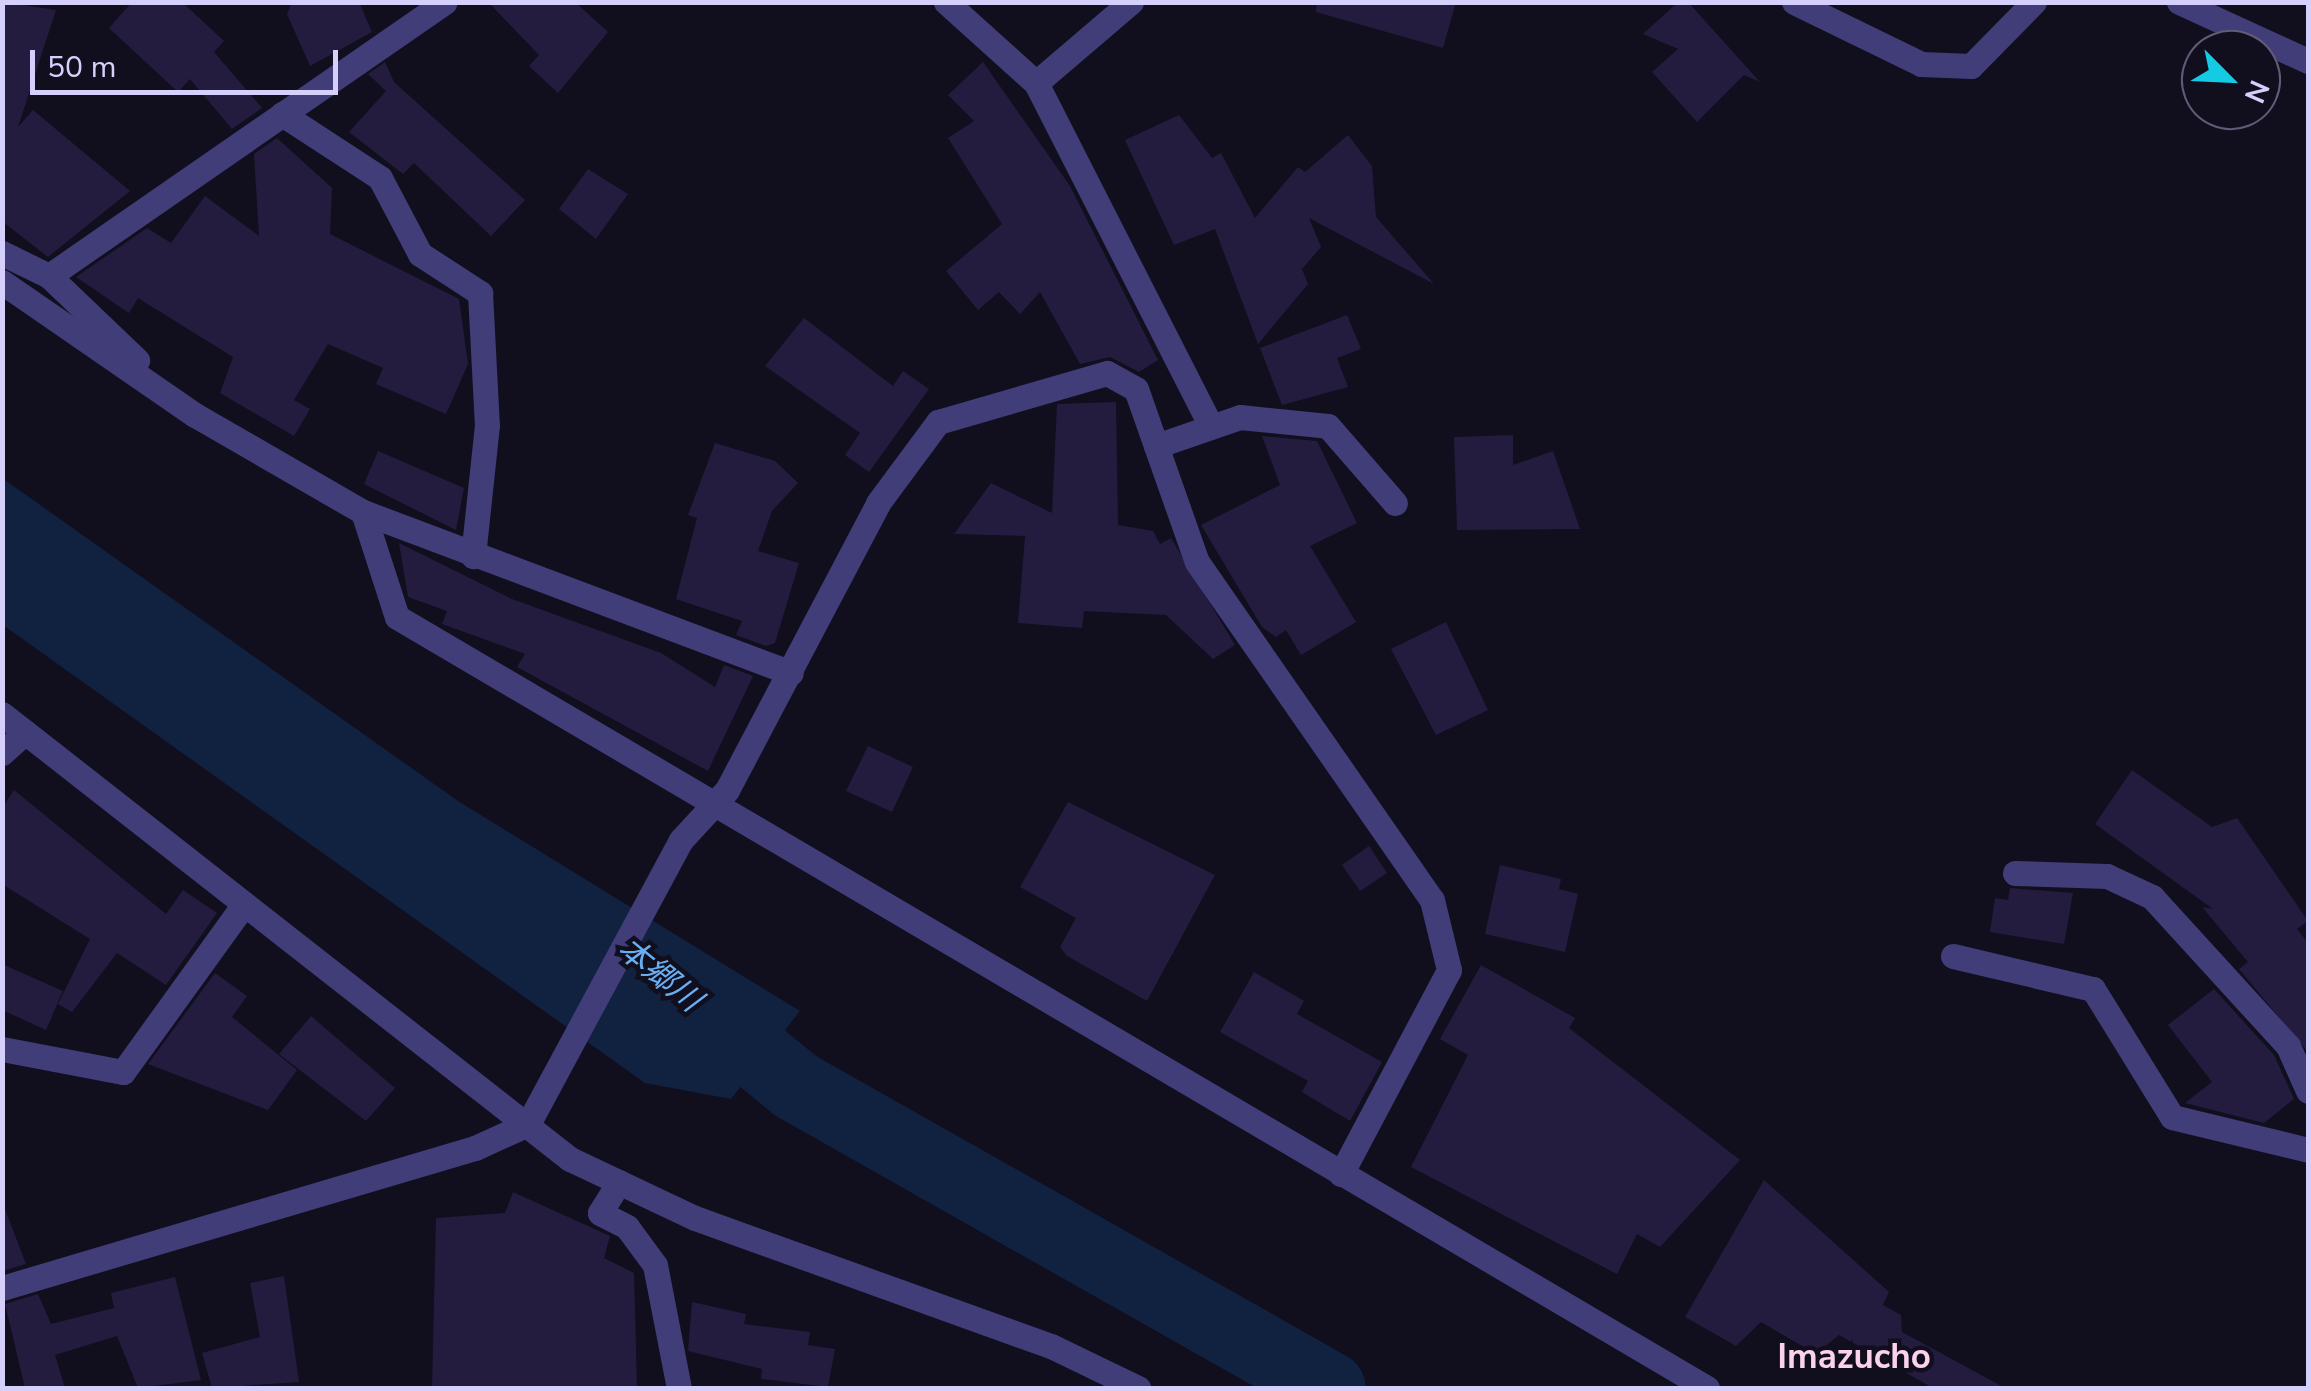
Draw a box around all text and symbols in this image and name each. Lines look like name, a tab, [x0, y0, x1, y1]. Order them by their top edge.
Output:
scale bar	[35, 30, 342, 92]
north arrow	[2181, 30, 2281, 130]
text: 50 m	[47, 47, 116, 88]
text: N	[2235, 74, 2278, 109]
water label: 本郷川	[610, 930, 708, 1020]
district label: Imazucho	[1777, 1336, 1931, 1378]

